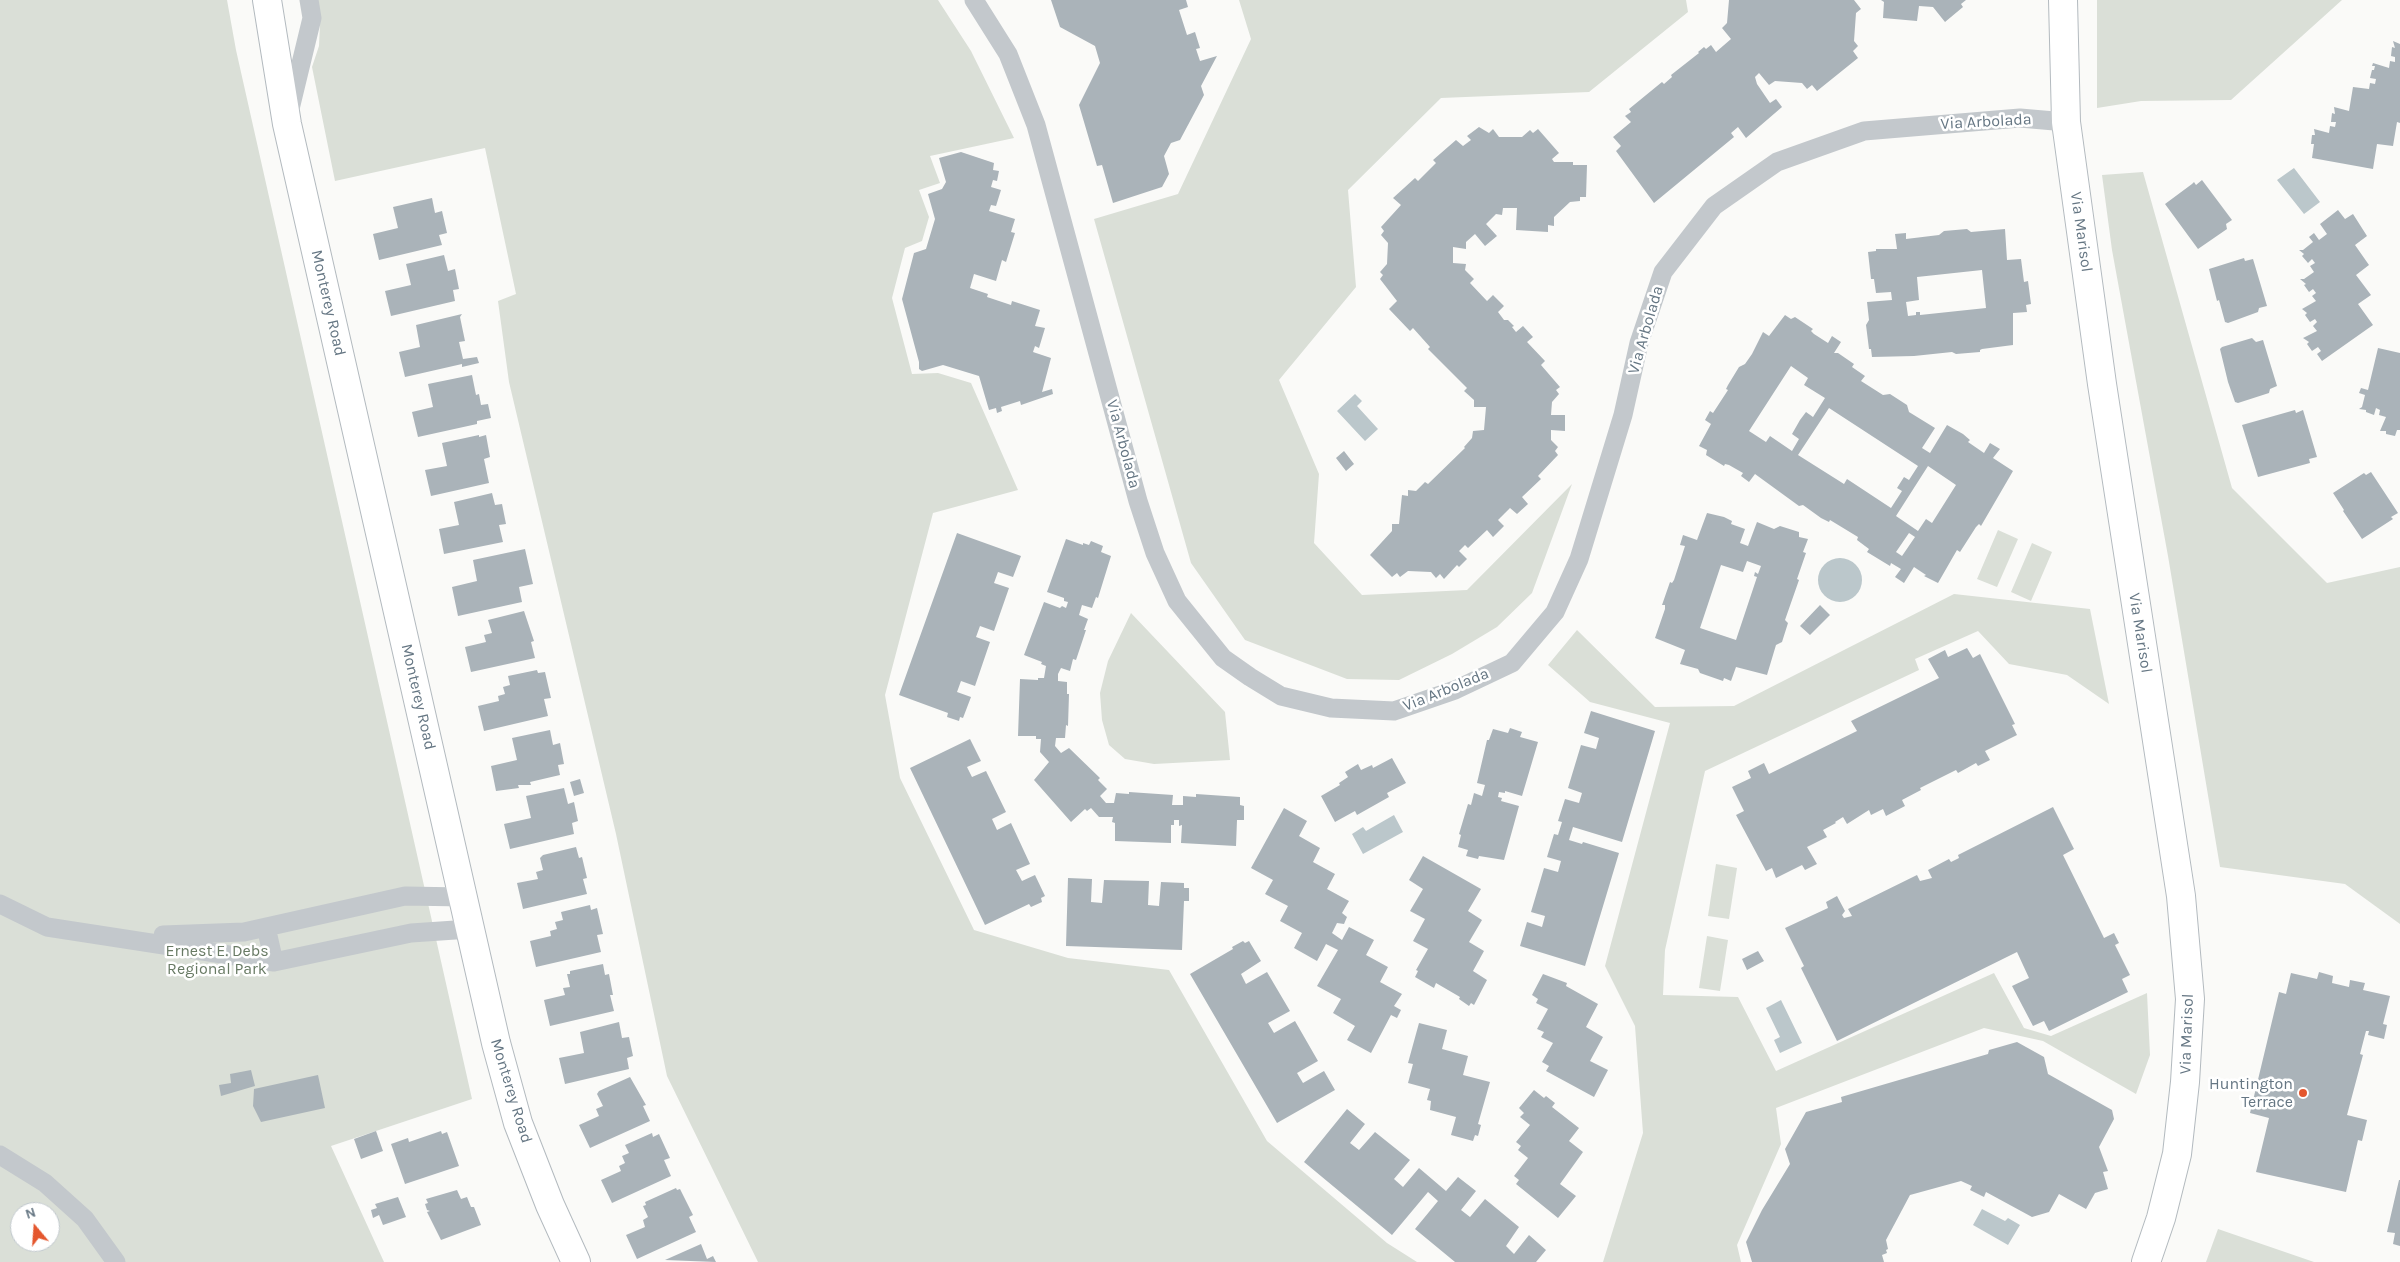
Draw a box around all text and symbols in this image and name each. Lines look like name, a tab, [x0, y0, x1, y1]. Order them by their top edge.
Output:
street label: Via Arbolada	[1940, 110, 2032, 134]
street label: Via Marisol	[2066, 191, 2096, 273]
street label: Monterey Road	[306, 248, 350, 358]
street label: Via Arbolada	[1624, 284, 1668, 376]
street label: Via Arbolada	[1102, 397, 1144, 491]
street label: Via Marisol	[2124, 592, 2156, 674]
street label: Monterey Road	[396, 642, 440, 752]
street label: Via Arbolada	[1400, 664, 1492, 716]
park label: Ernest E. Debs Regional Park	[165, 941, 269, 979]
street label: Via Marisol	[2176, 993, 2198, 1075]
street label: Monterey Road	[486, 1036, 536, 1146]
place label: Huntington Terrace	[2209, 1074, 2293, 1112]
marker: Huntington Terrace	[2297, 1087, 2309, 1099]
north arrow	[10, 1202, 60, 1252]
text: N	[23, 1204, 38, 1223]

